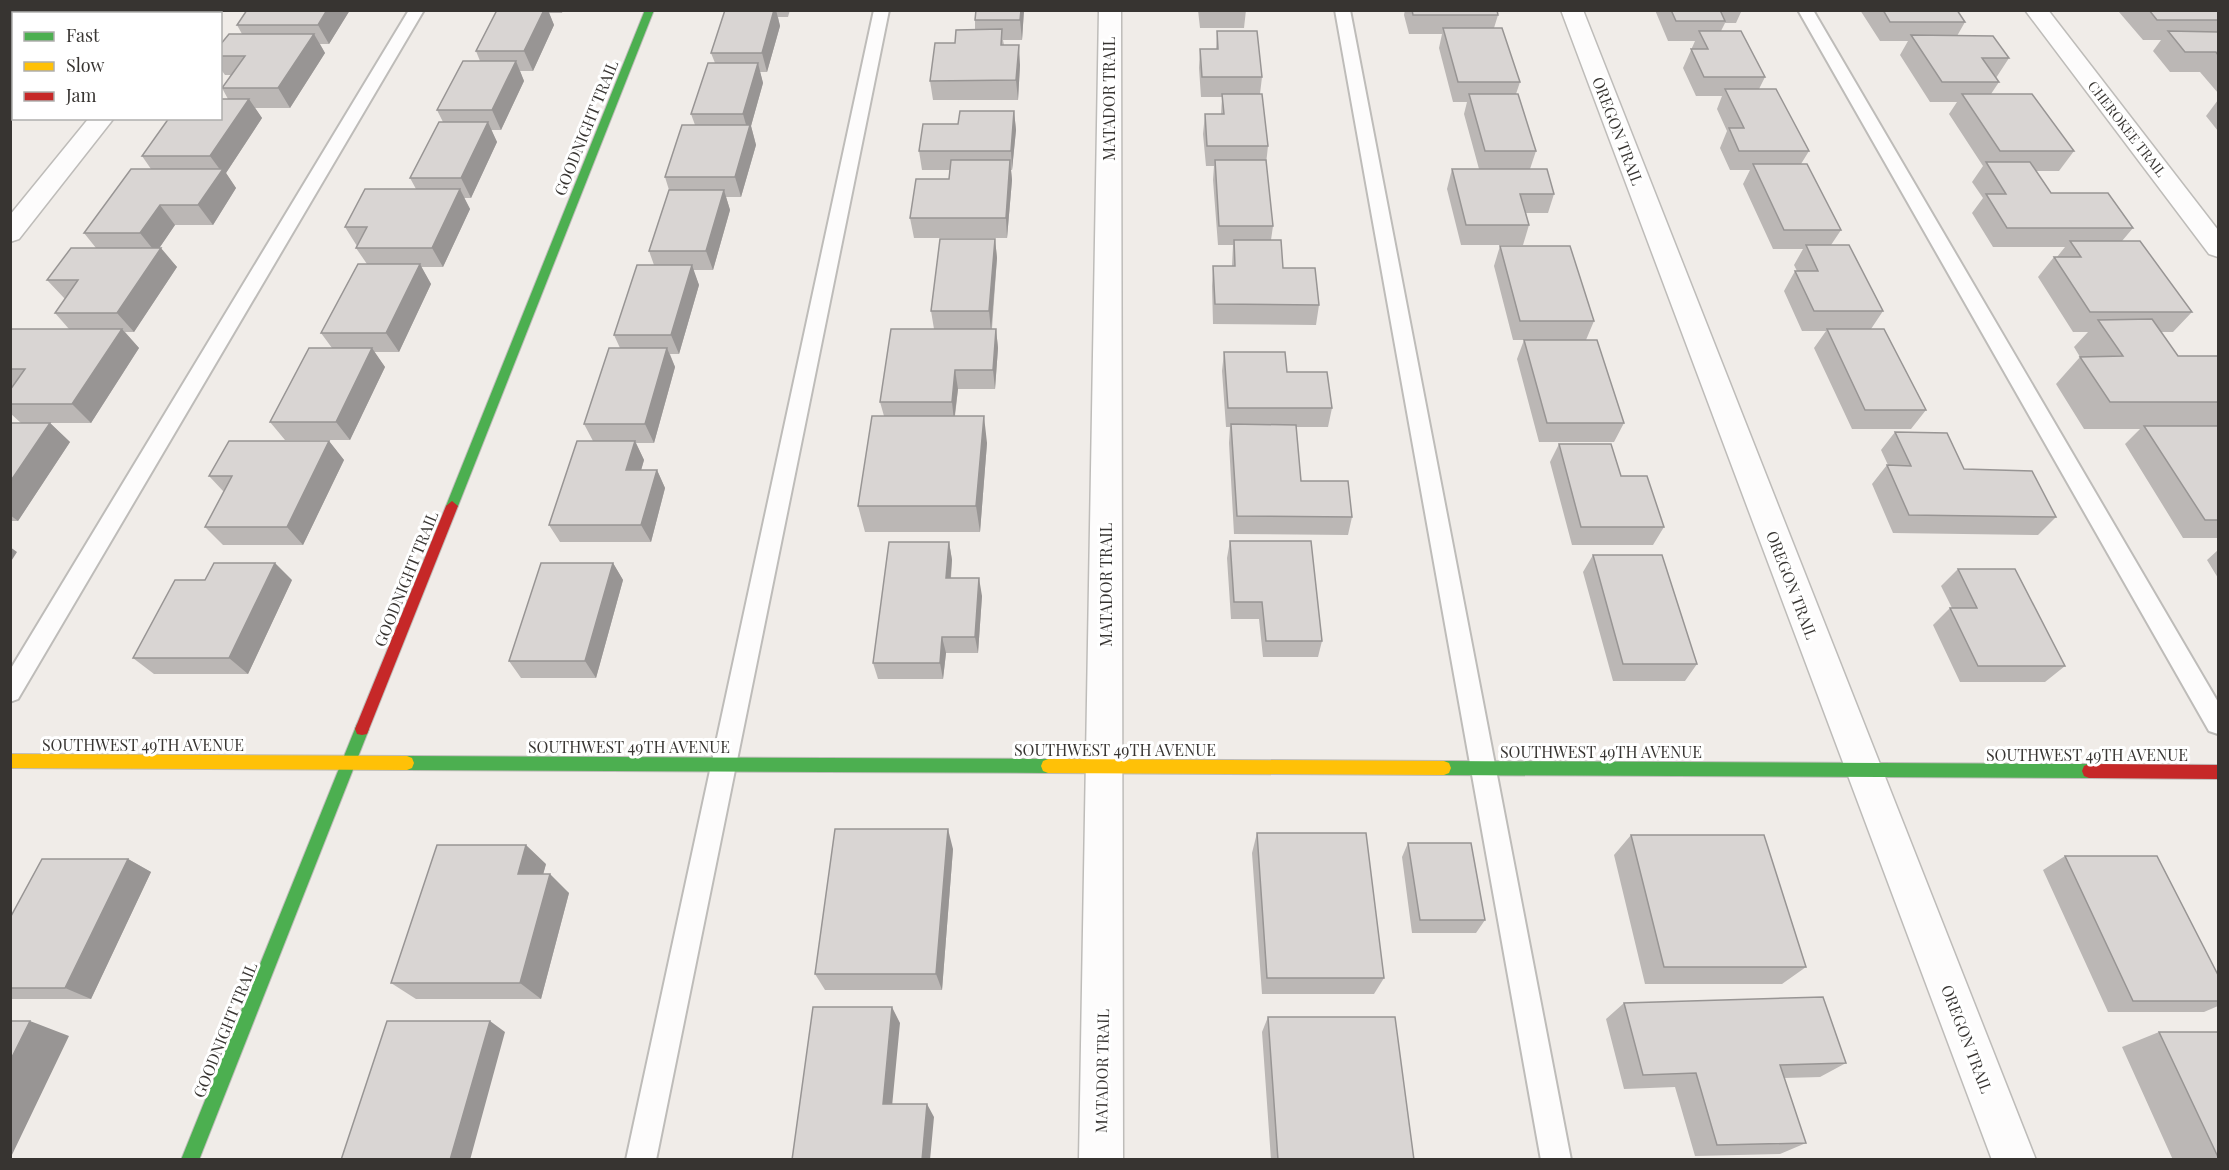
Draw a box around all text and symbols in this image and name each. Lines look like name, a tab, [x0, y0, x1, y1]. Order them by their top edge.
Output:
legend	[12, 12, 222, 120]
text: Fast	[66, 23, 100, 47]
street label: MATADOR TRAIL	[1098, 37, 1119, 161]
text: Slow	[66, 53, 104, 77]
street label: GOODNIGHT TRAIL	[549, 57, 622, 199]
street label: OREGON TRAIL	[1588, 74, 1649, 188]
street label: CHEROKEE TRAIL	[2084, 77, 2171, 181]
text: Jam	[65, 83, 96, 107]
street label: GOODNIGHT TRAIL	[369, 508, 442, 650]
street label: MATADOR TRAIL	[1095, 523, 1116, 647]
street label: OREGON TRAIL	[1762, 528, 1823, 642]
street label: SOUTHWEST 49TH AVENUE	[42, 734, 244, 755]
street label: SOUTHWEST 49TH AVENUE	[528, 736, 730, 757]
street label: SOUTHWEST 49TH AVENUE	[1014, 739, 1216, 760]
street label: SOUTHWEST 49TH AVENUE	[1500, 741, 1702, 762]
street label: SOUTHWEST 49TH AVENUE	[1986, 744, 2188, 765]
street label: GOODNIGHT TRAIL	[188, 959, 261, 1101]
street label: OREGON TRAIL	[1937, 982, 1998, 1096]
street label: MATADOR TRAIL	[1090, 1009, 1113, 1133]

